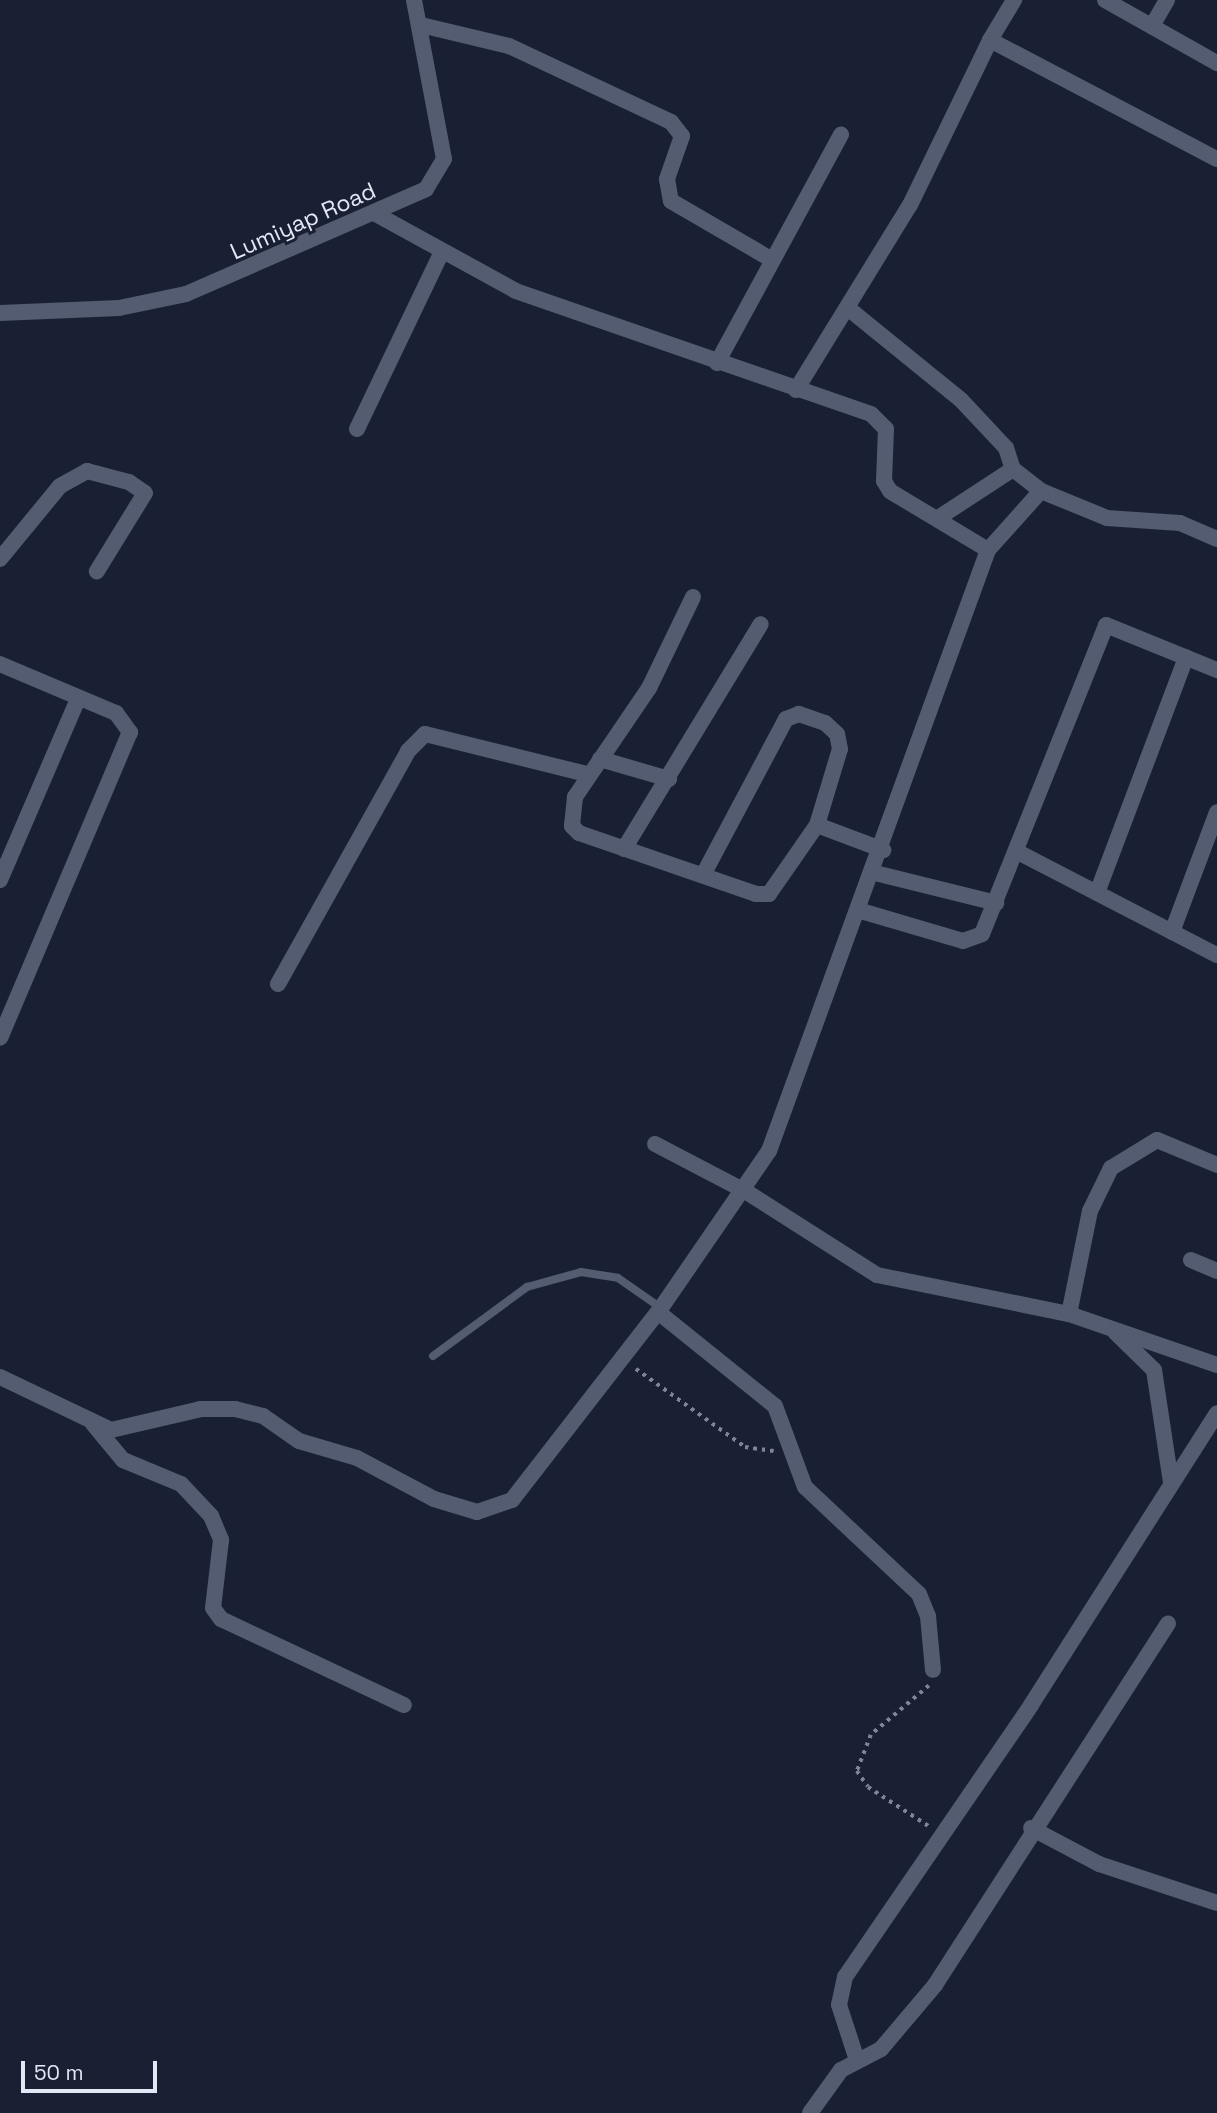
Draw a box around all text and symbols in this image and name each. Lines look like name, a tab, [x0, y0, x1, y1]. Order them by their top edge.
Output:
street label: Lumiyap Road	[226, 177, 380, 265]
scale bar	[24, 2046, 161, 2090]
text: 50 m	[34, 2059, 84, 2086]

